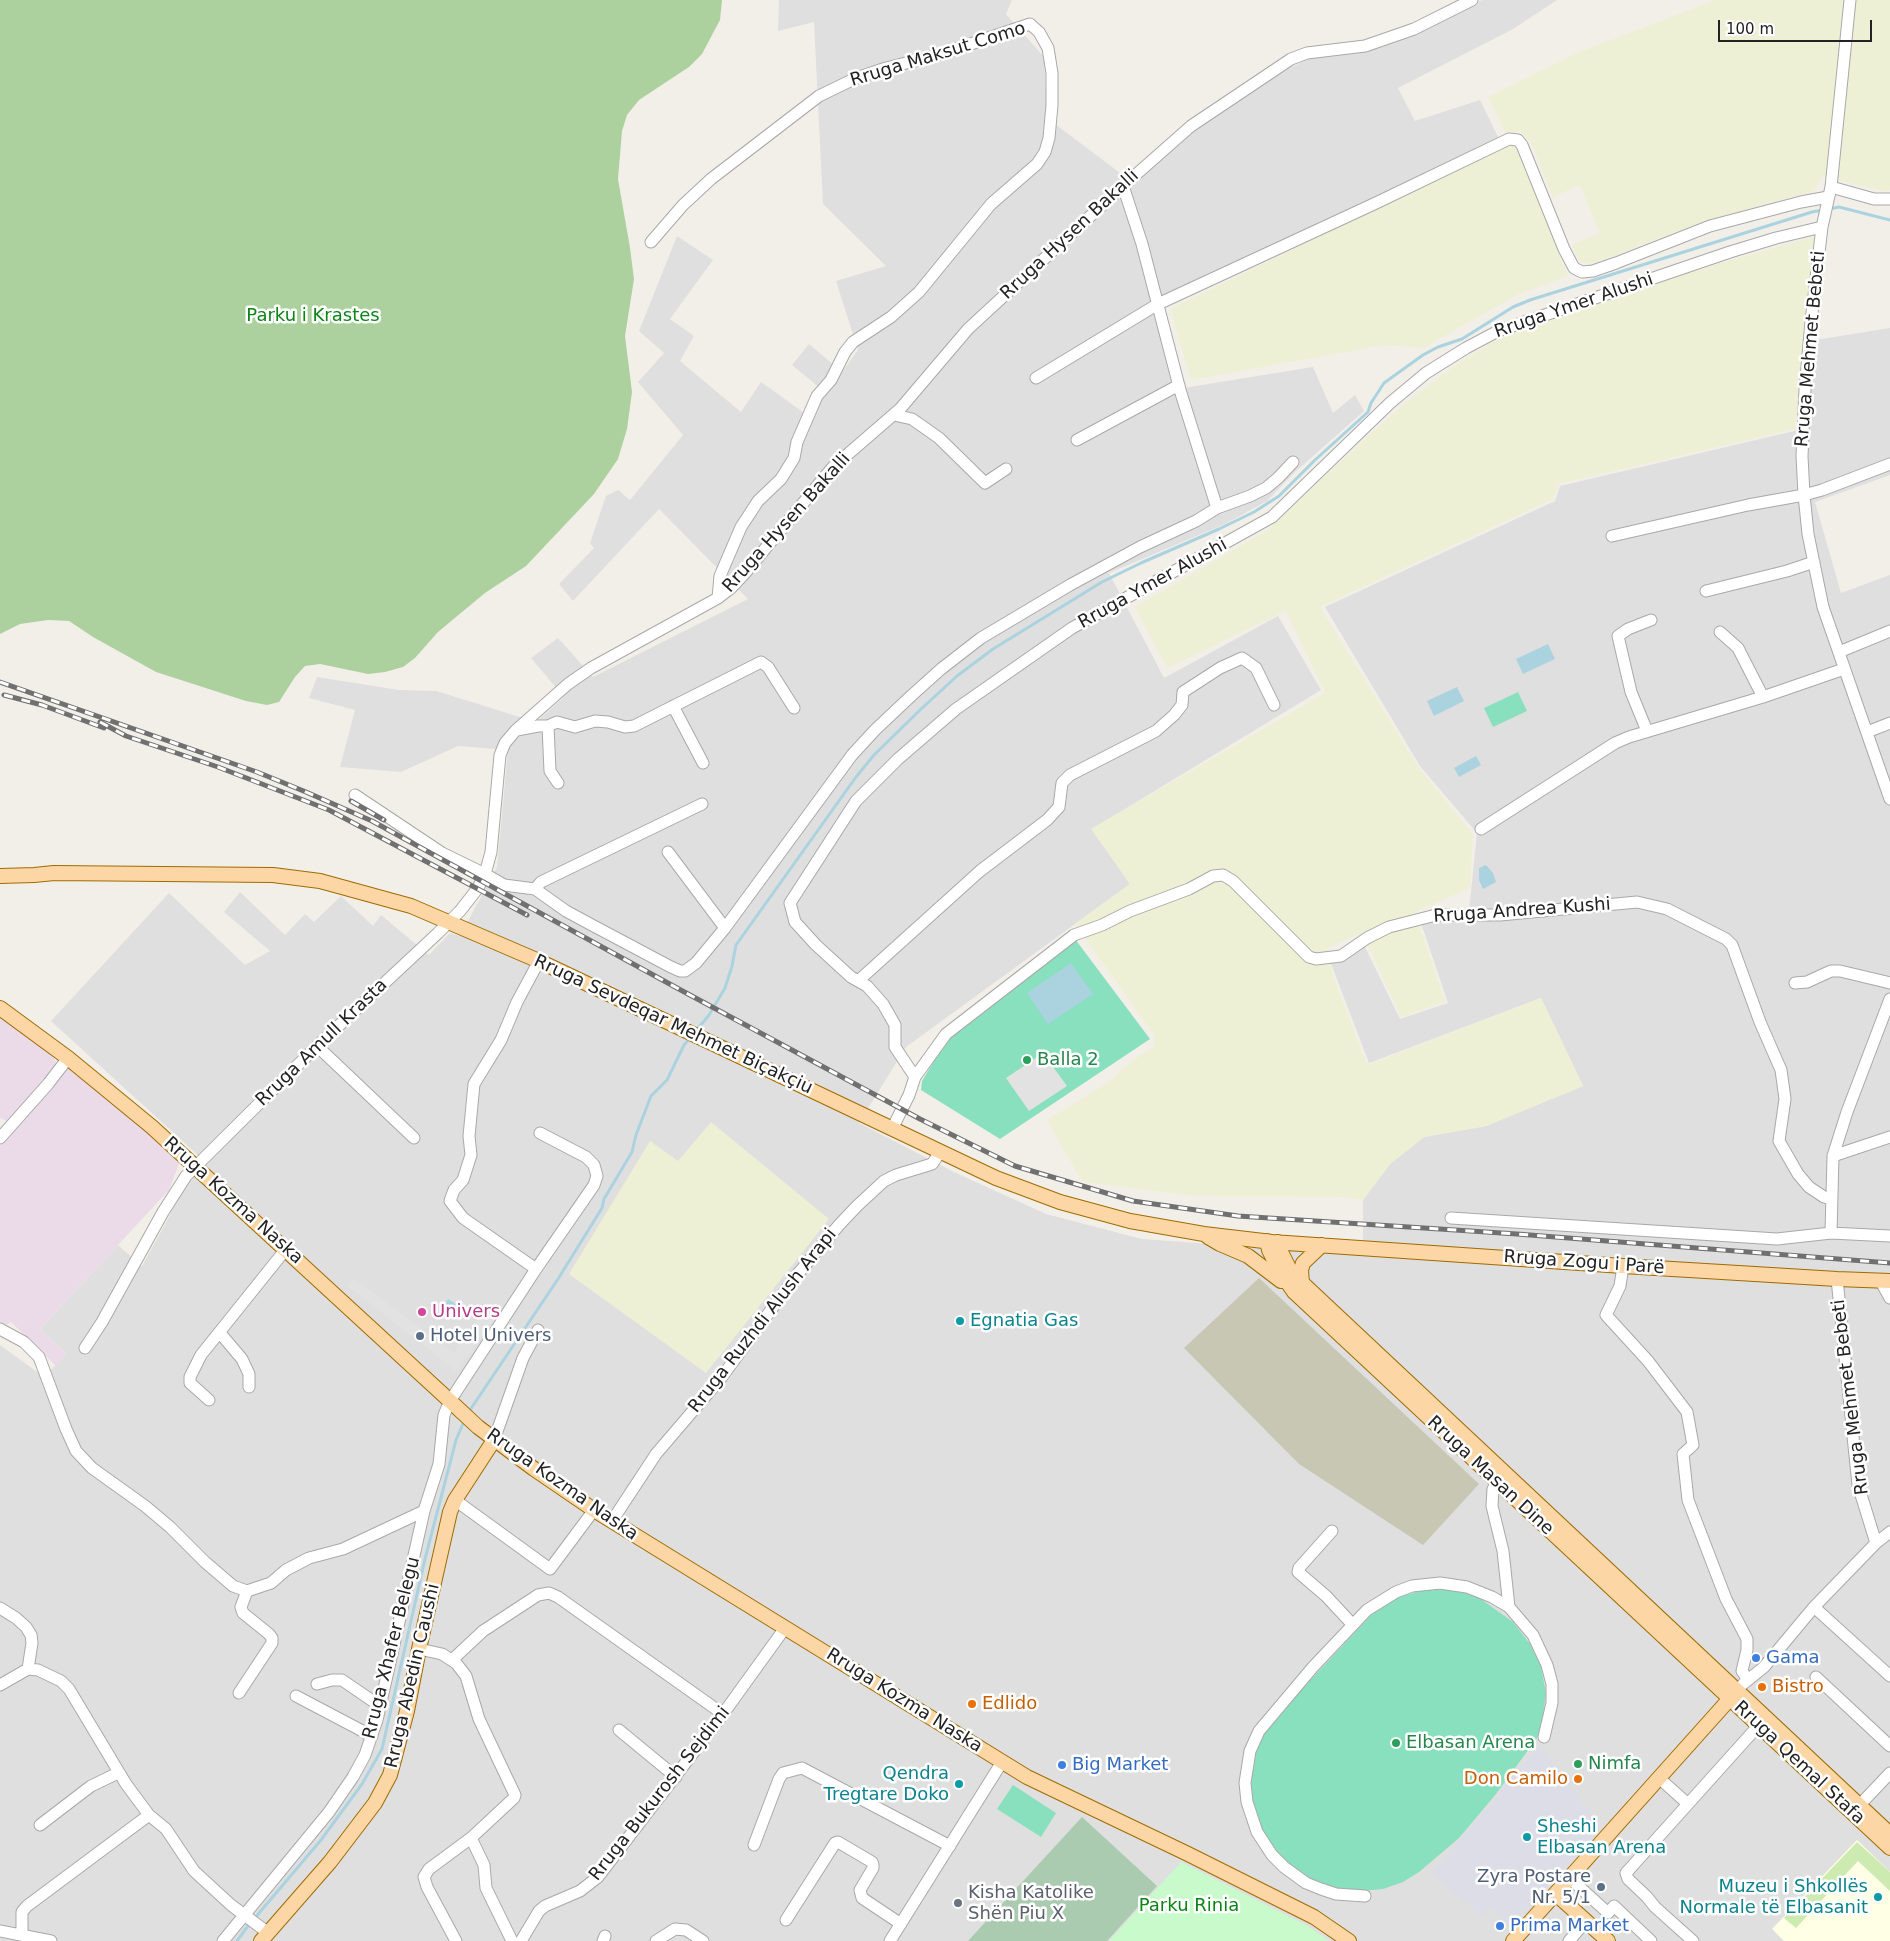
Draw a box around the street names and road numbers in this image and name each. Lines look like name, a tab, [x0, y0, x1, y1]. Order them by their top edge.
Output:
street label: Rruga Maksut Como	[848, 18, 1028, 92]
street label: Rruga Hysen Bakalli	[997, 165, 1143, 305]
street label: Rruga Mehmet Bebeti	[1792, 250, 1830, 448]
street label: Rruga Ymer Alushi	[1492, 269, 1656, 343]
street label: Rruga Hysen Bakalli	[718, 449, 856, 597]
street label: Rruga Ymer Alushi	[1075, 534, 1231, 634]
street label: Rruga Andrea Kushi	[1433, 894, 1611, 928]
street label: Rruga Sevdeqar Mehmet Biçakçiu	[530, 951, 816, 1099]
street label: Rruga Amull Krasta	[252, 975, 392, 1111]
street label: Rruga Kozma Naska	[159, 1133, 307, 1269]
street label: Rruga Ruzhdi Alush Arapi	[684, 1225, 842, 1417]
street label: Rruga Zogu i Parë	[1503, 1247, 1665, 1279]
street label: Rruga Mehmet Bebeti	[1828, 1298, 1874, 1496]
street label: Rruga Masan Dine	[1422, 1412, 1558, 1540]
street label: Rruga Kozma Naska	[482, 1424, 642, 1546]
street label: Rruga Xhafer Belegu	[359, 1555, 425, 1741]
street label: Rruga Abedin Caushi	[381, 1582, 445, 1770]
street label: Rruga Kozma Naska	[822, 1644, 986, 1758]
street label: Rruga Qemal Stafa	[1729, 1697, 1869, 1829]
street label: Rruga Bukurosh Sejdimi	[585, 1702, 735, 1886]

